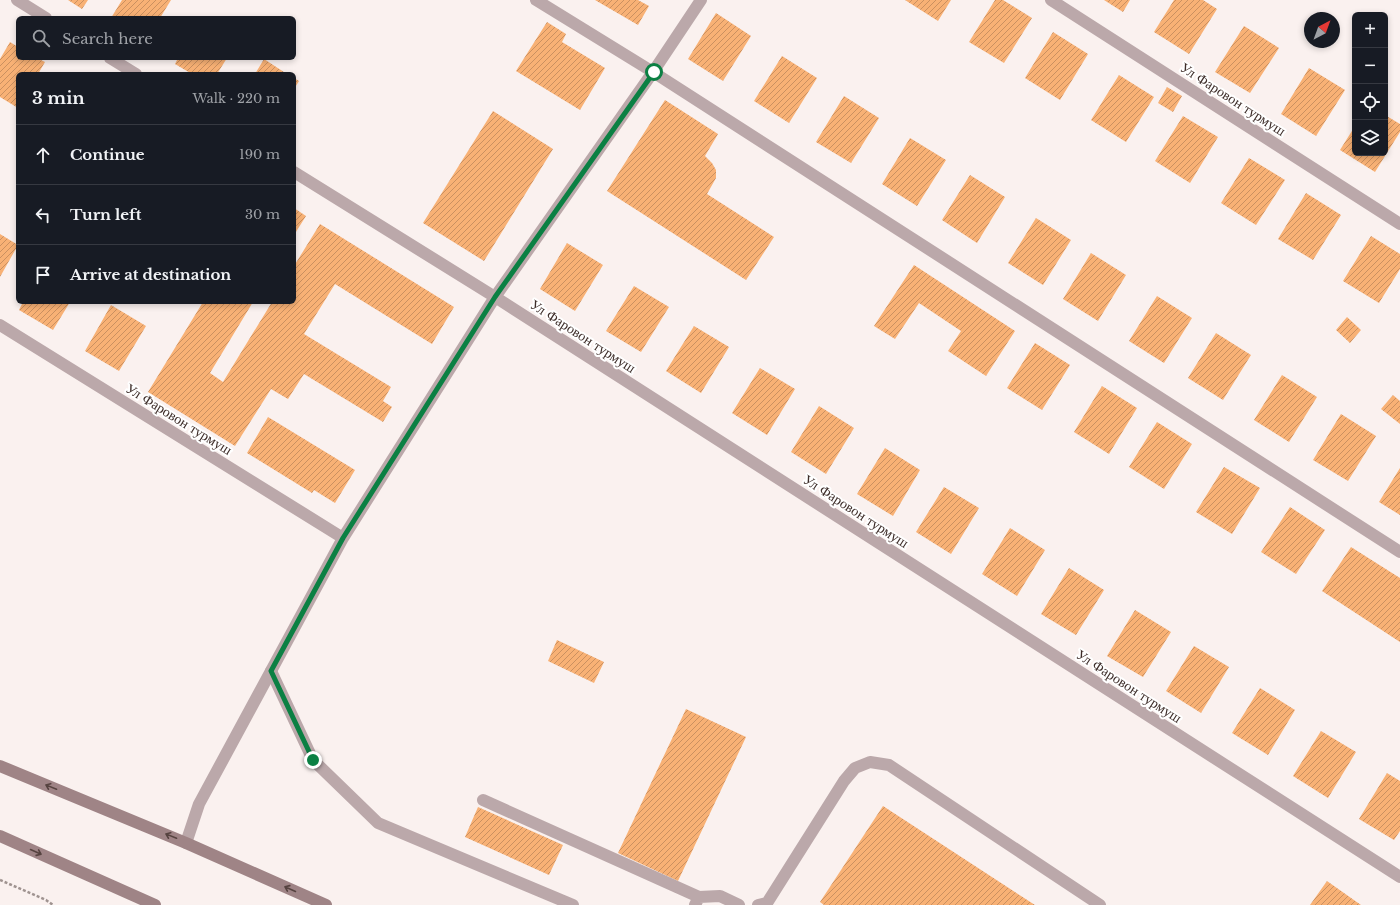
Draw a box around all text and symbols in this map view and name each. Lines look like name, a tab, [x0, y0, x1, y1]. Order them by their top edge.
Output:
north arrow	[1304, 12, 1340, 48]
map controls	[1352, 12, 1388, 156]
button: +	[1352, 12, 1388, 48]
search box	[16, 16, 296, 60]
icon: search	[30, 27, 52, 49]
text: Search here	[62, 29, 153, 48]
button: −	[1352, 48, 1388, 84]
street label: Ул Фаровон турмуш	[1177, 58, 1289, 140]
route start	[645, 63, 663, 81]
button: locate	[1352, 84, 1388, 120]
text: 3 min	[32, 88, 85, 109]
text: Walk · 220 m	[192, 90, 280, 107]
button: layers	[1352, 120, 1388, 156]
icon: ahead	[32, 144, 54, 166]
text: Continue	[70, 145, 145, 164]
text: 190 m	[239, 146, 280, 163]
icon: left	[32, 204, 54, 226]
text: Turn left	[70, 205, 141, 224]
text: 30 m	[245, 206, 280, 223]
icon: arrive	[32, 264, 54, 286]
text: Arrive at destination	[70, 265, 231, 284]
street label: Ул Фаровон турмуш	[527, 295, 639, 377]
street label: Ул Фаровон турмуш	[122, 379, 236, 459]
street label: Ул Фаровон турмуш	[800, 470, 912, 552]
street label: Ул Фаровон турмуш	[1073, 645, 1185, 727]
route end	[304, 751, 322, 769]
one-way arrow	[45, 783, 57, 790]
one-way arrow	[166, 832, 178, 840]
one-way arrow	[29, 849, 41, 856]
one-way arrow	[284, 885, 296, 892]

